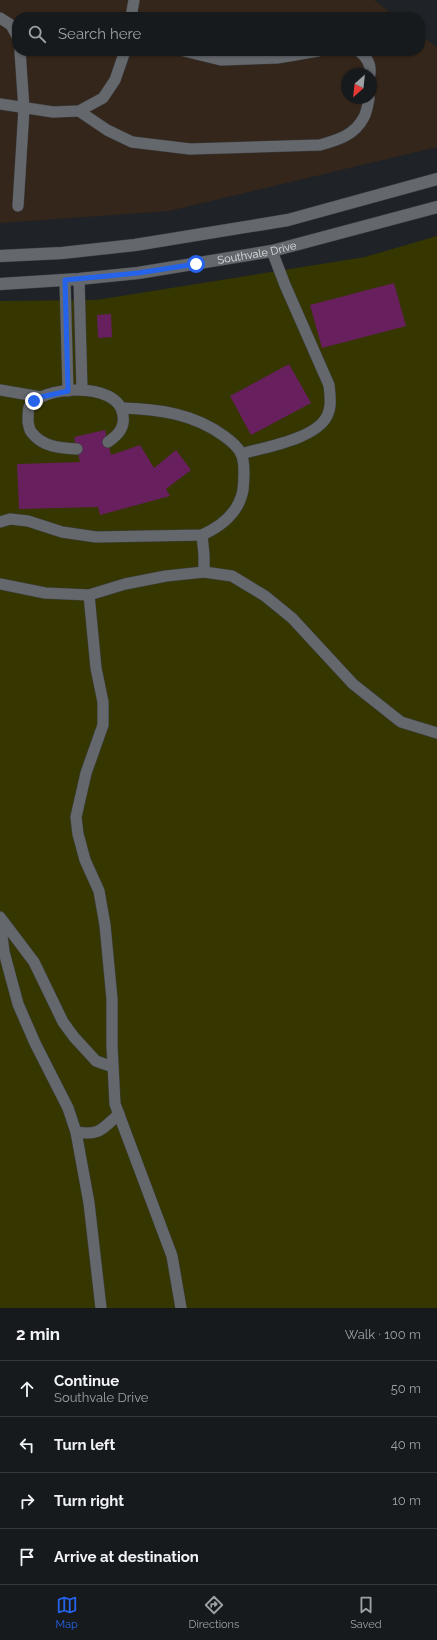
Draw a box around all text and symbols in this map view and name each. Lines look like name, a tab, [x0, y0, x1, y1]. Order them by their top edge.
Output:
search box	[12, 12, 425, 56]
icon: search	[26, 23, 48, 45]
text: Search here	[58, 25, 141, 43]
north arrow	[341, 68, 377, 104]
street label: Southvale Drive	[216, 238, 298, 266]
route start	[187, 255, 205, 273]
route end	[25, 392, 43, 410]
text: 2 min	[16, 1324, 60, 1344]
text: Walk · 100 m	[345, 1327, 421, 1342]
text: Continue	[54, 1372, 119, 1390]
icon: ahead	[16, 1378, 38, 1400]
text: 50 m	[391, 1381, 421, 1396]
text: Southvale Drive	[54, 1390, 148, 1405]
icon: left	[16, 1434, 38, 1456]
text: Turn left	[54, 1436, 115, 1454]
text: 40 m	[391, 1437, 421, 1452]
icon: right	[16, 1490, 38, 1512]
text: Turn right	[54, 1492, 124, 1510]
text: 10 m	[392, 1493, 421, 1508]
icon: arrive	[16, 1546, 38, 1568]
text: Arrive at destination	[54, 1548, 199, 1566]
tab: Map	[55, 1594, 78, 1631]
tab: Directions	[189, 1594, 239, 1631]
tab: Saved	[350, 1594, 382, 1631]

